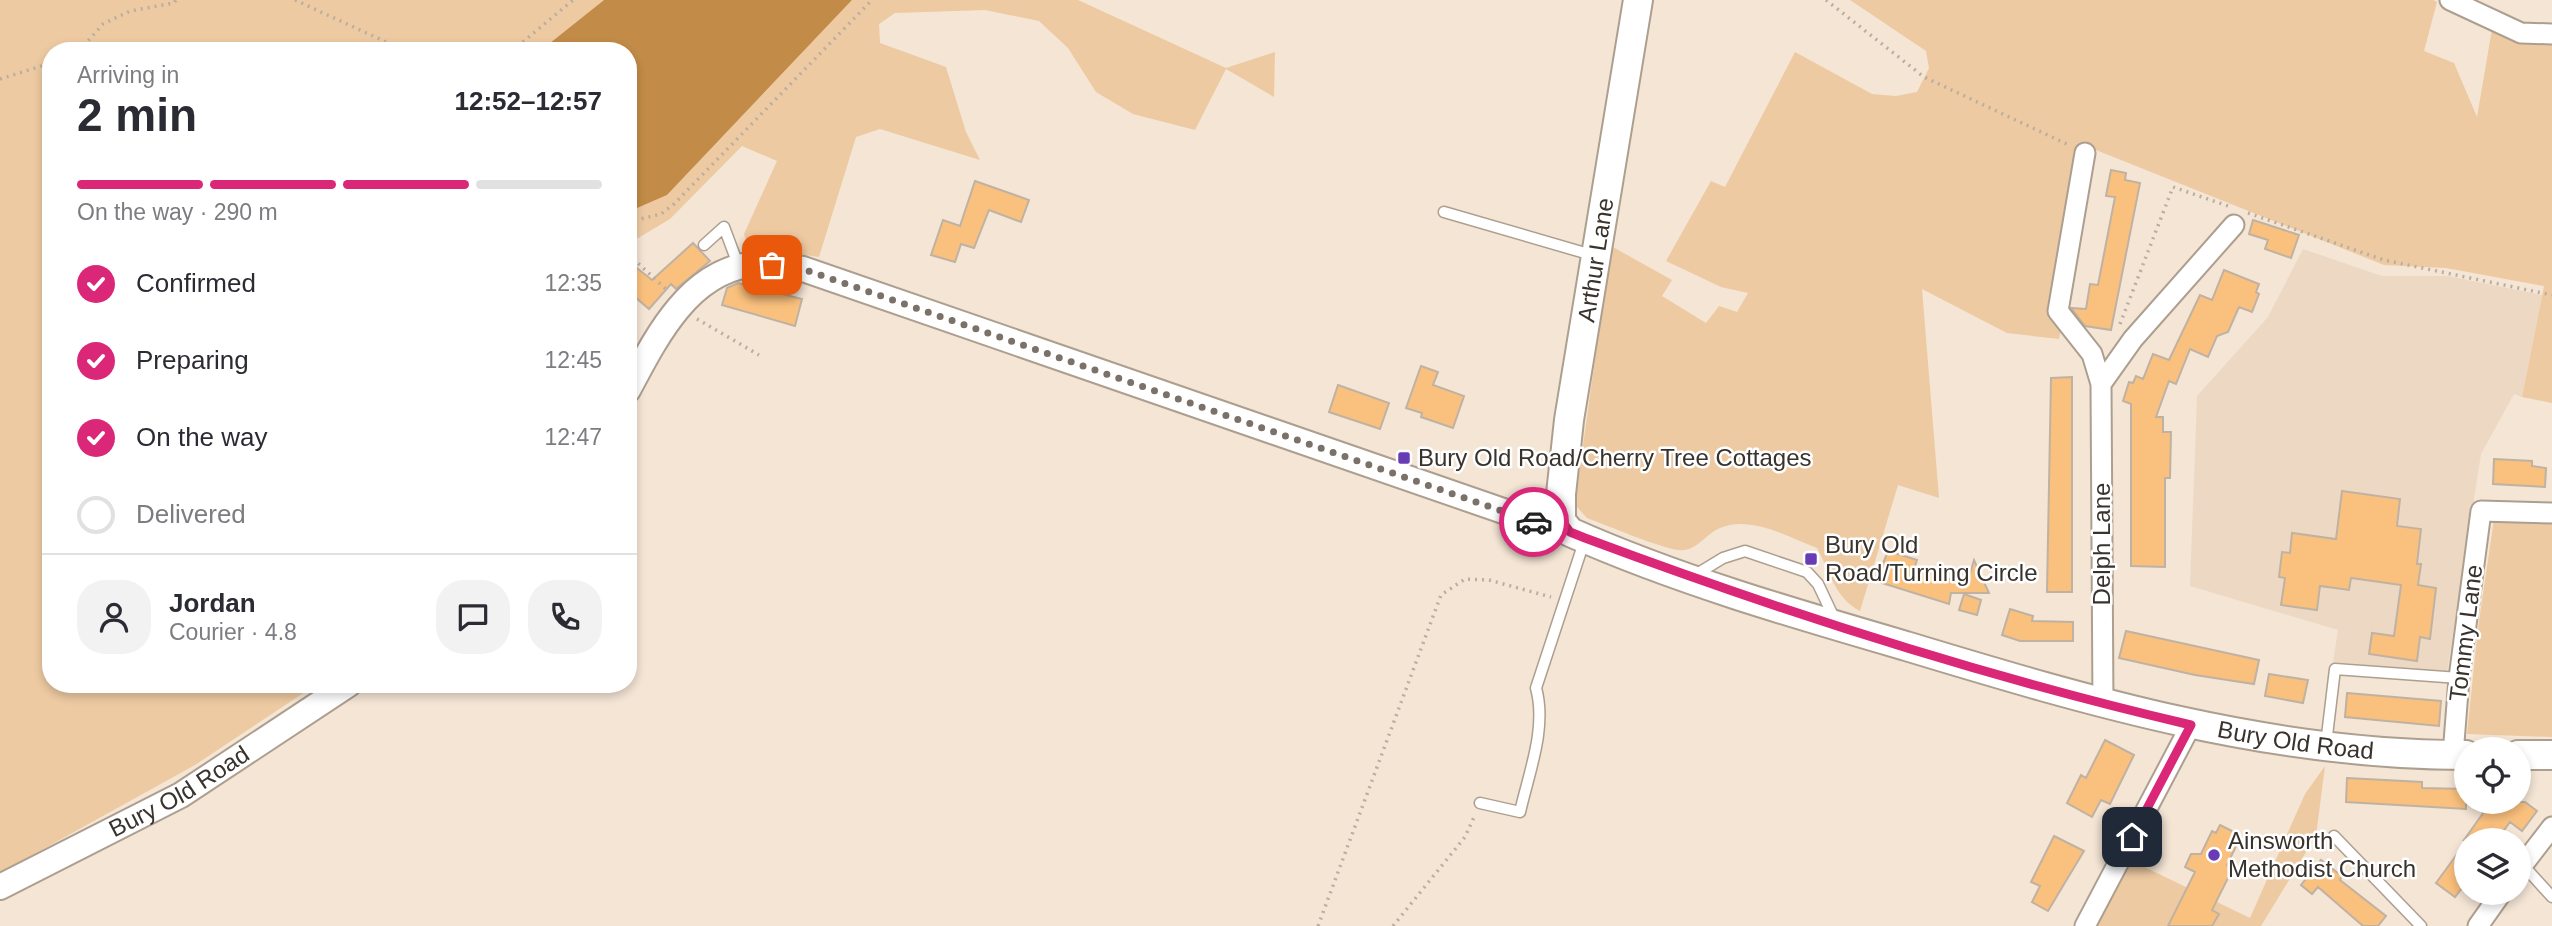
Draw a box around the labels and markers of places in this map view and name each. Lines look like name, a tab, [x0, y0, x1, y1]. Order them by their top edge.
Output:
pin	[742, 235, 802, 295]
place label: Bury Old Road/Cherry Tree Cottages	[1418, 444, 1812, 471]
marker: Bury Old Road/Cherry Tree Cottages	[1396, 450, 1412, 466]
place label: Bury Old Road/Turning Circle	[1825, 531, 2038, 586]
marker: Bury Old Road/Turning Circle	[1803, 551, 1819, 567]
pin	[2102, 807, 2162, 867]
place label: Ainsworth Methodist Church	[2228, 827, 2416, 882]
marker: Ainsworth Methodist Church	[2206, 847, 2222, 863]

